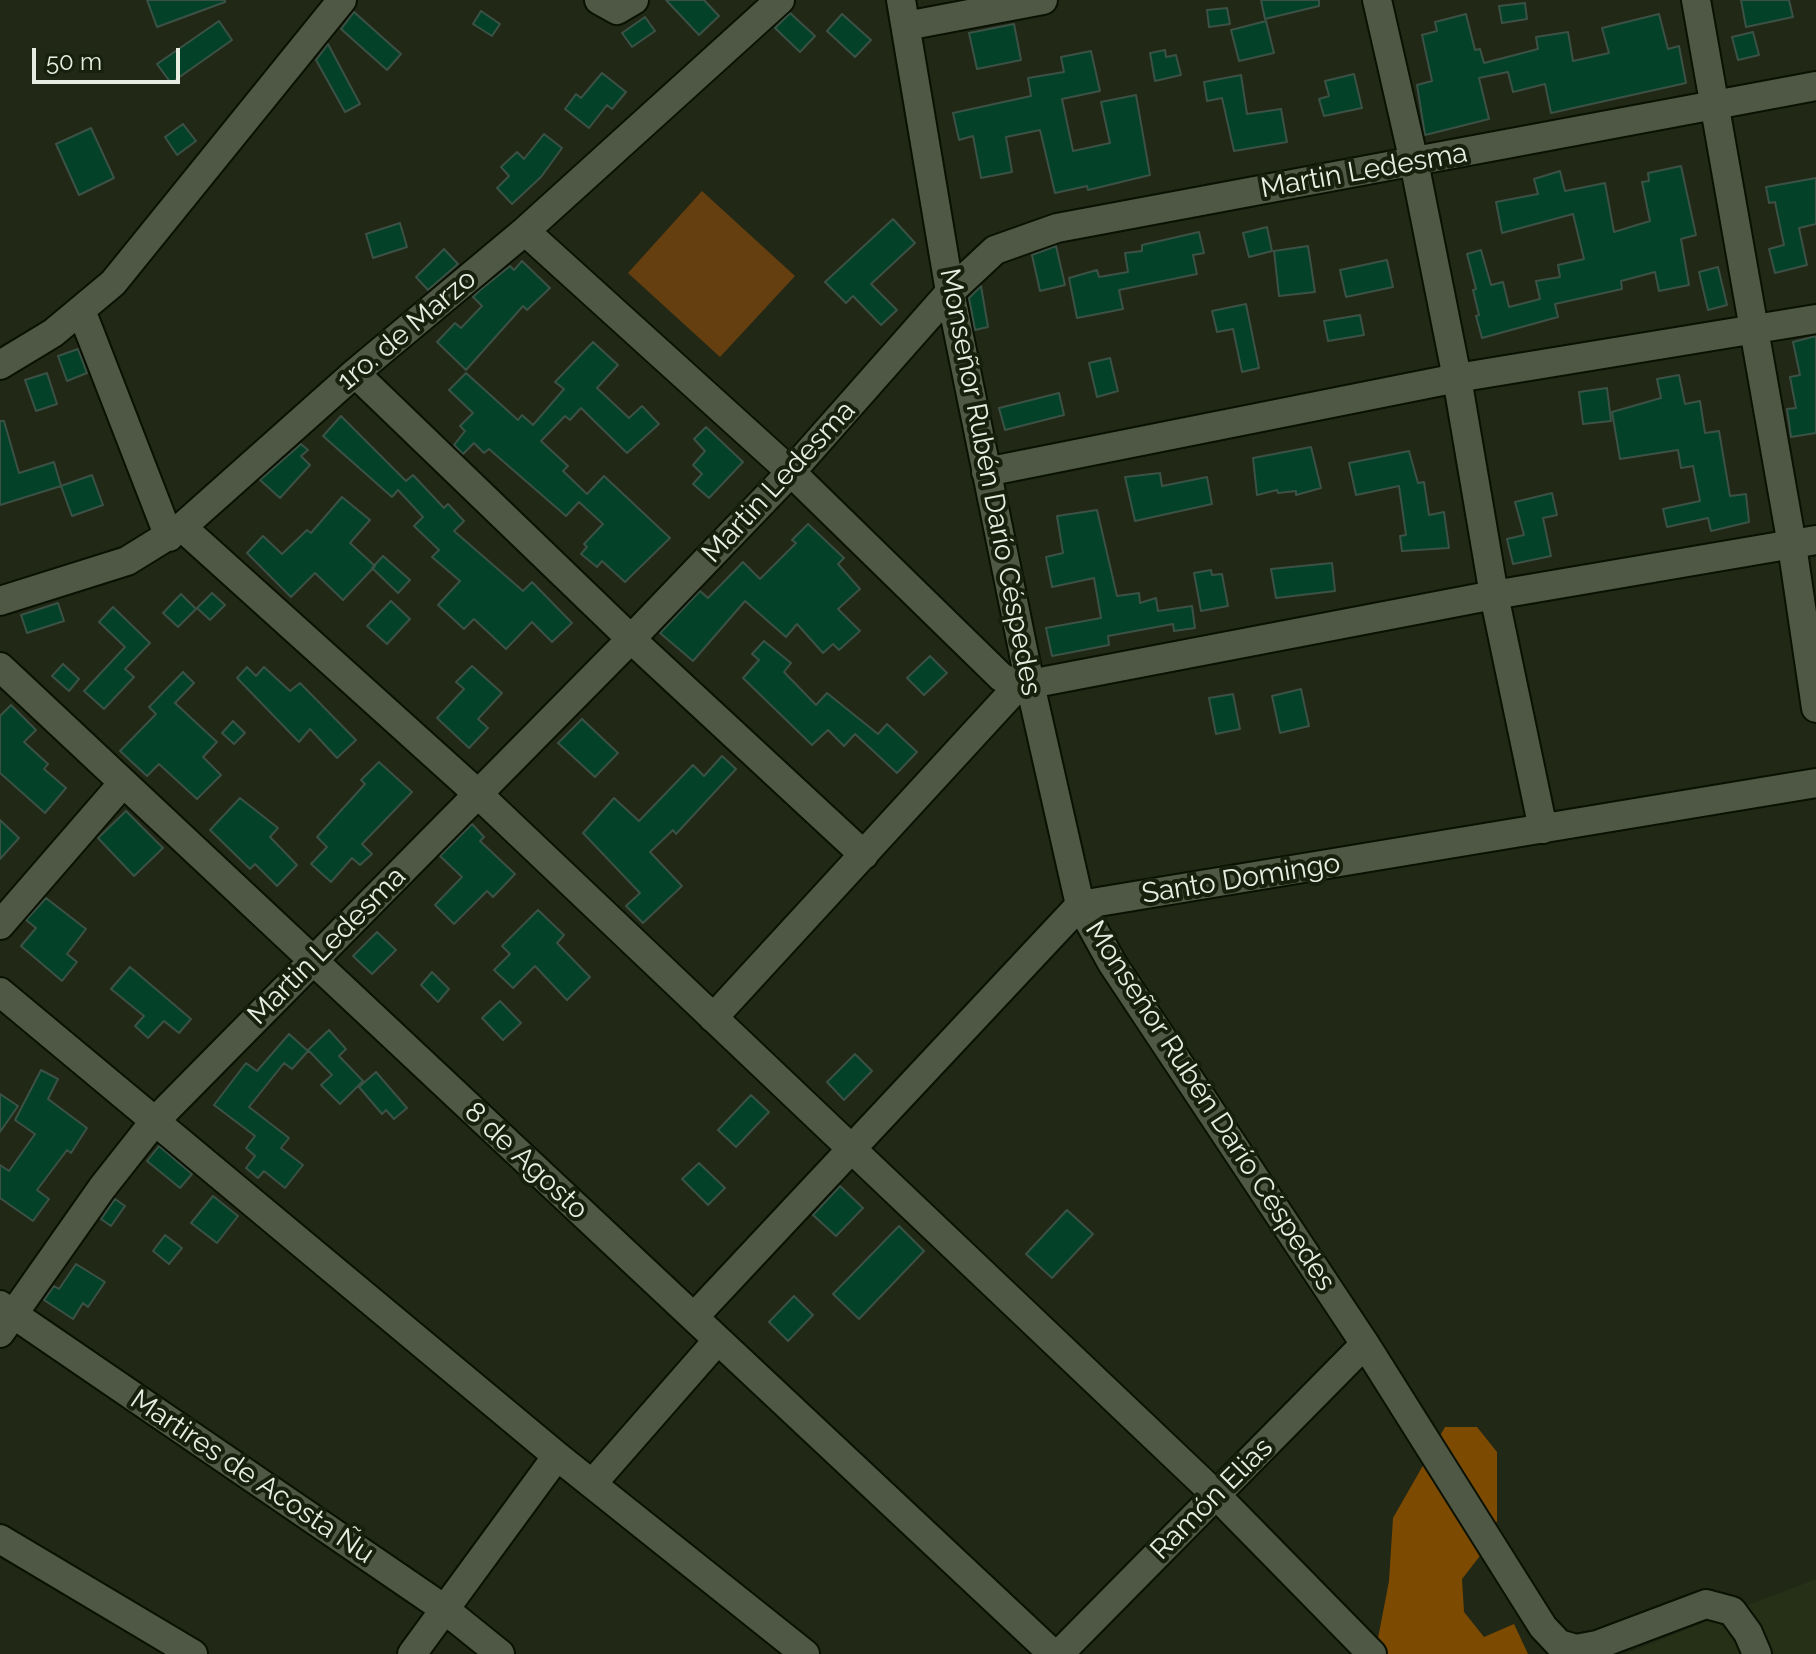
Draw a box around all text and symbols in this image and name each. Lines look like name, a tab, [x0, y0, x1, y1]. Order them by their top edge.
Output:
scale bar	[36, 32, 184, 82]
text: 50 m	[46, 47, 102, 76]
street label: Martin Ledesma	[1258, 136, 1470, 206]
street label: 1ro. de Marzo	[331, 262, 483, 398]
street label: Monseñor Rubén Darío Céspedes	[932, 266, 1048, 698]
street label: Martin Ledesma	[695, 394, 863, 570]
street label: Santo Domingo	[1140, 847, 1342, 911]
street label: Martin Ledesma	[241, 860, 413, 1032]
street label: Monseñor Rubén Darío Céspedes	[1078, 915, 1342, 1297]
street label: 8 de Agosto	[457, 1095, 595, 1227]
street label: Martires de Acosta Ñu	[124, 1383, 380, 1571]
street label: Ramón Elias	[1144, 1431, 1280, 1567]

